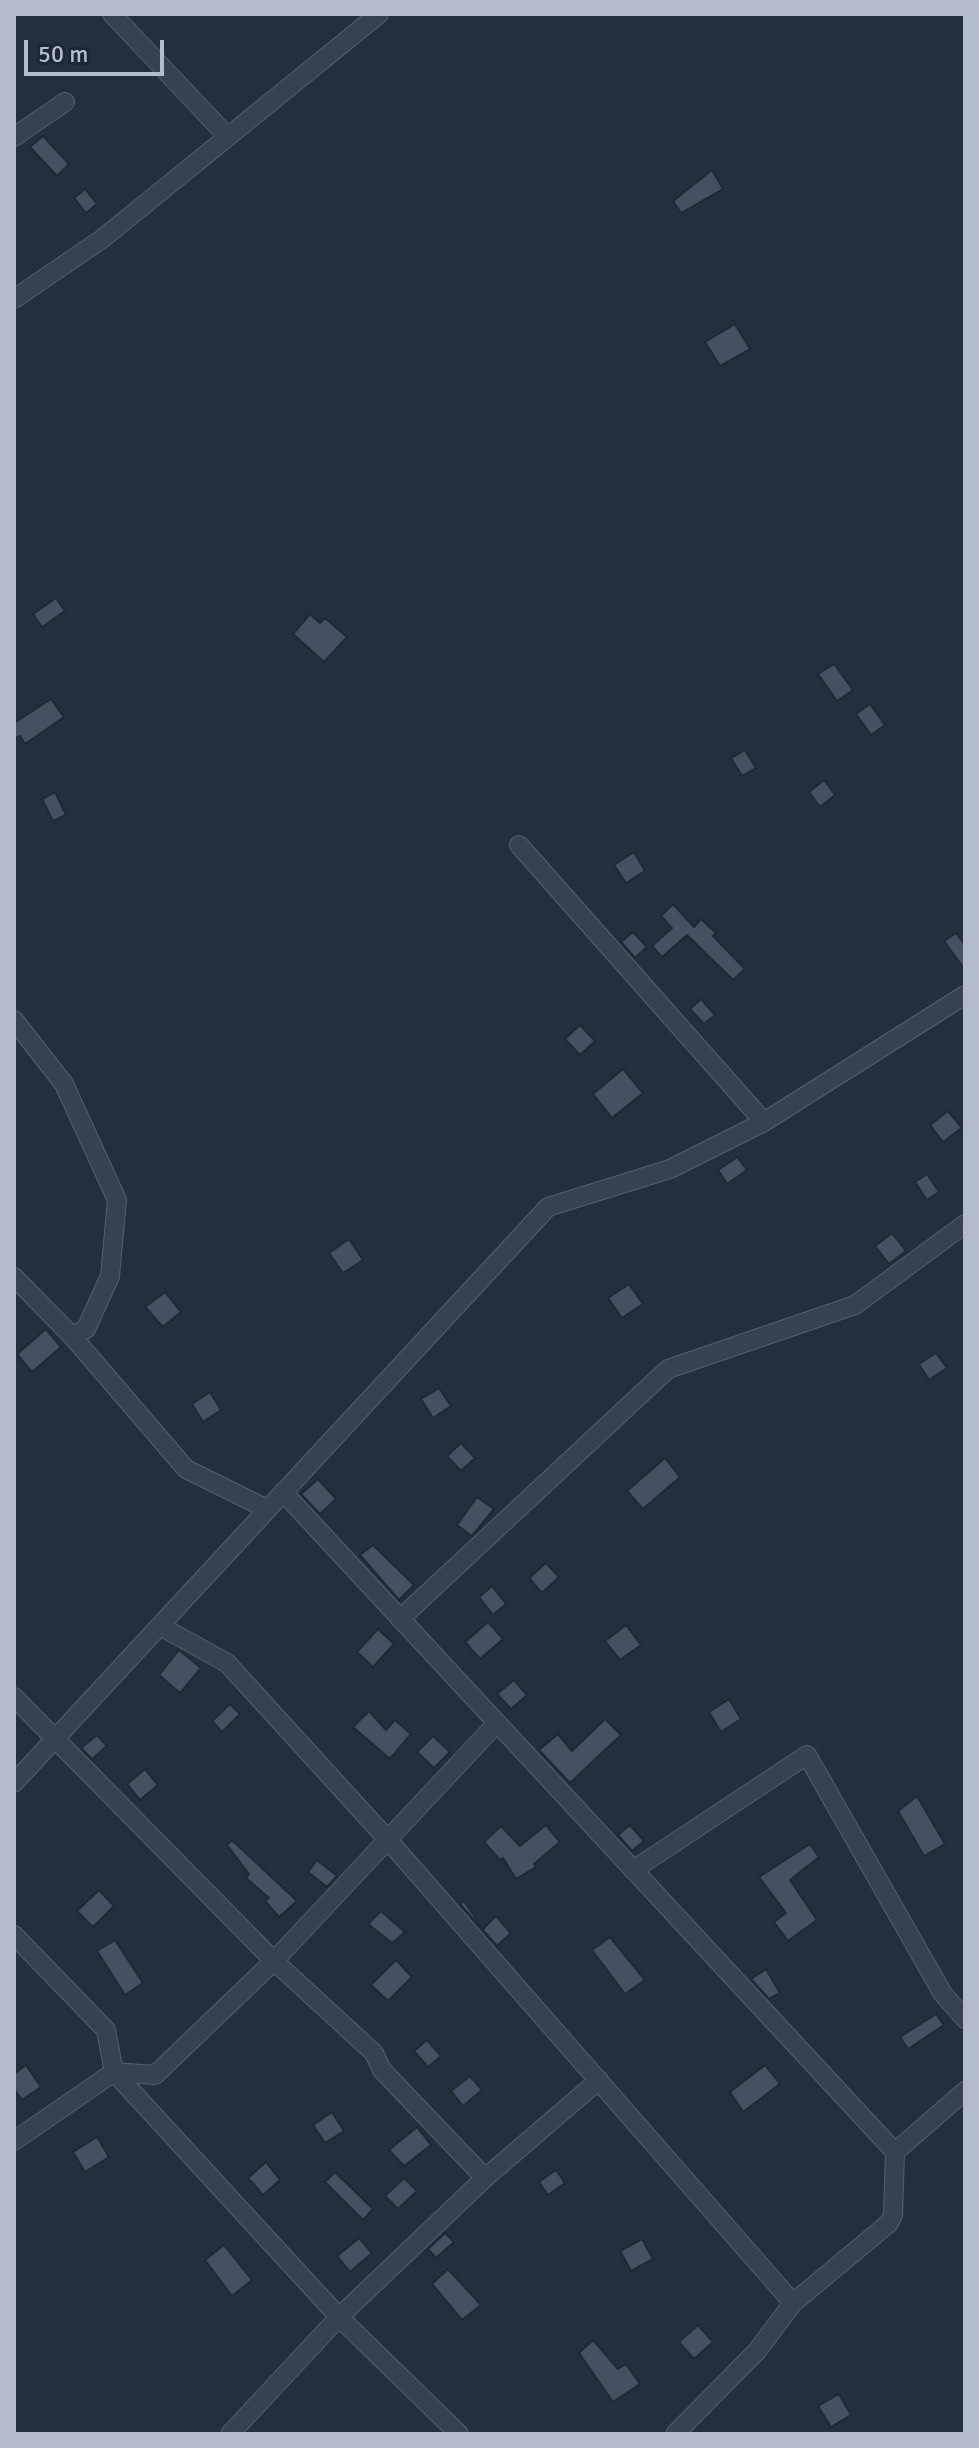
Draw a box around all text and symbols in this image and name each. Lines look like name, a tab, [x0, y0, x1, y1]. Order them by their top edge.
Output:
scale bar	[28, 24, 168, 74]
text: 50 m	[38, 39, 88, 69]

